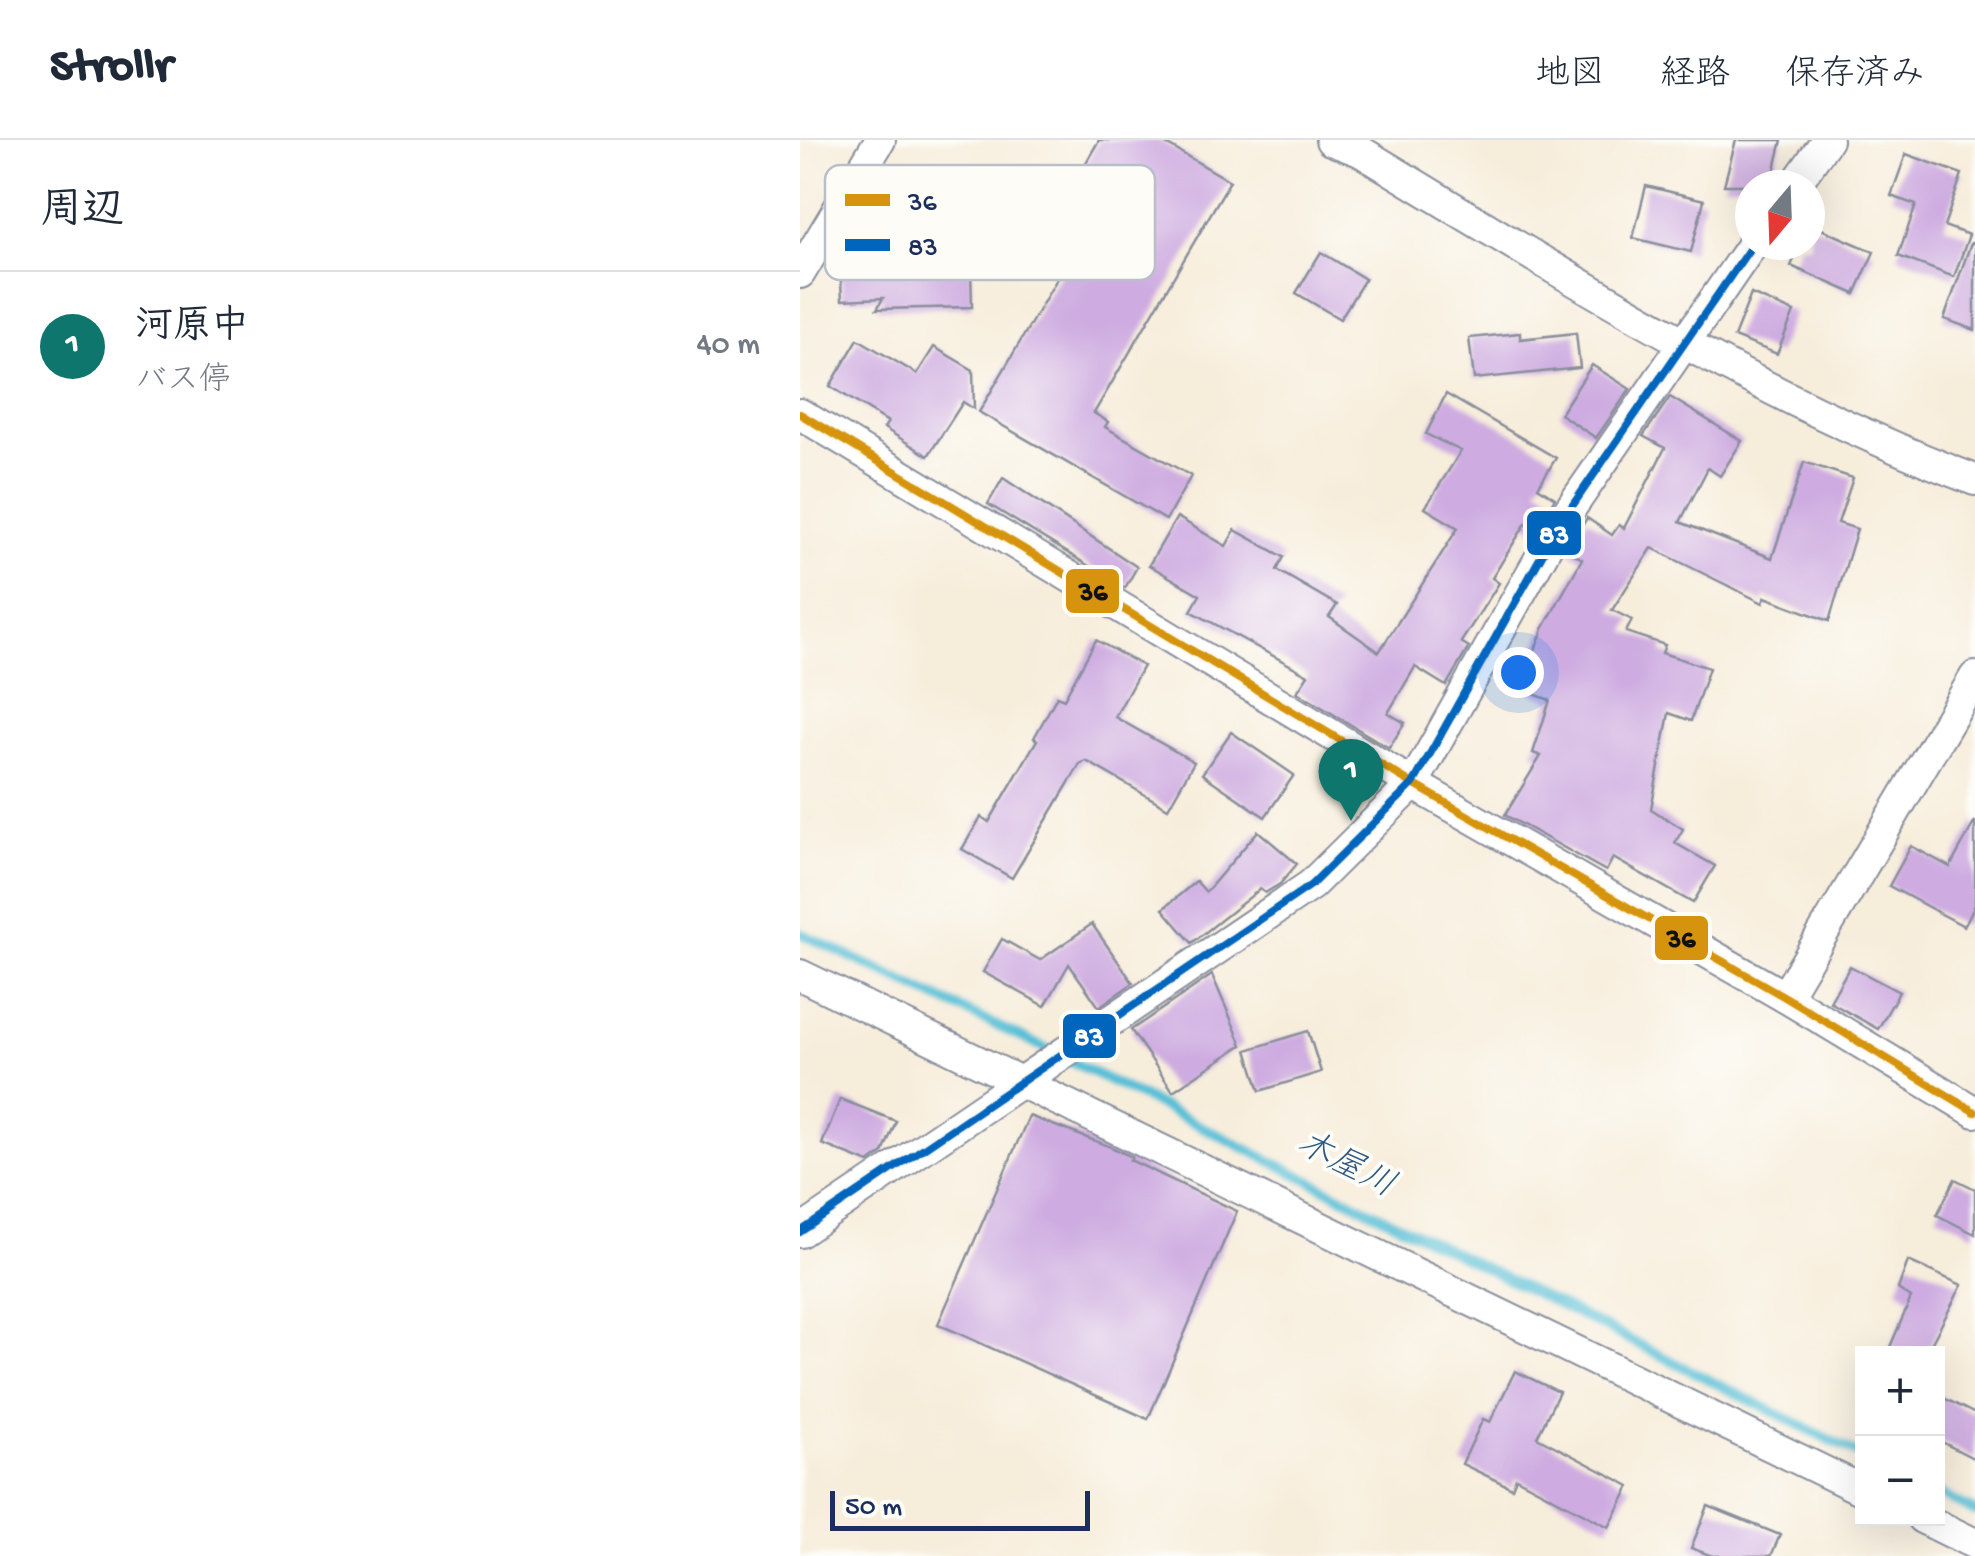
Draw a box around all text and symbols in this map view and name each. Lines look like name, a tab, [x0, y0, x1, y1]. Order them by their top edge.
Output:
text: Strollr	[50, 41, 172, 98]
text: 地図	[1535, 56, 1605, 97]
text: 経路	[1660, 56, 1730, 97]
text: 保存済み	[1785, 56, 1925, 97]
legend	[825, 165, 1155, 280]
north arrow	[1735, 170, 1825, 260]
text: 36	[907, 188, 938, 221]
text: 周辺	[40, 189, 124, 238]
text: 83	[908, 233, 938, 266]
text: 河原中	[135, 307, 249, 351]
text: 1	[66, 327, 79, 365]
text: 40 m	[696, 327, 760, 365]
text: バス停	[135, 363, 231, 401]
line badge: 83	[1525, 509, 1583, 557]
text: 83	[1539, 521, 1569, 554]
line badge: 36	[1064, 567, 1121, 615]
text: 36	[1078, 578, 1108, 611]
your location	[1493, 647, 1544, 698]
pin: 1	[1318, 738, 1384, 821]
line badge: 36	[1653, 914, 1710, 962]
text: 36	[1666, 925, 1696, 958]
line badge: 83	[1061, 1012, 1118, 1060]
text: 83	[1074, 1023, 1104, 1056]
water label: 木屋川	[1289, 1123, 1402, 1209]
map controls	[1855, 1346, 1945, 1526]
button: +	[1855, 1346, 1945, 1436]
button: −	[1855, 1436, 1945, 1526]
scale bar	[830, 1486, 1090, 1530]
text: 50 m	[845, 1492, 902, 1525]

